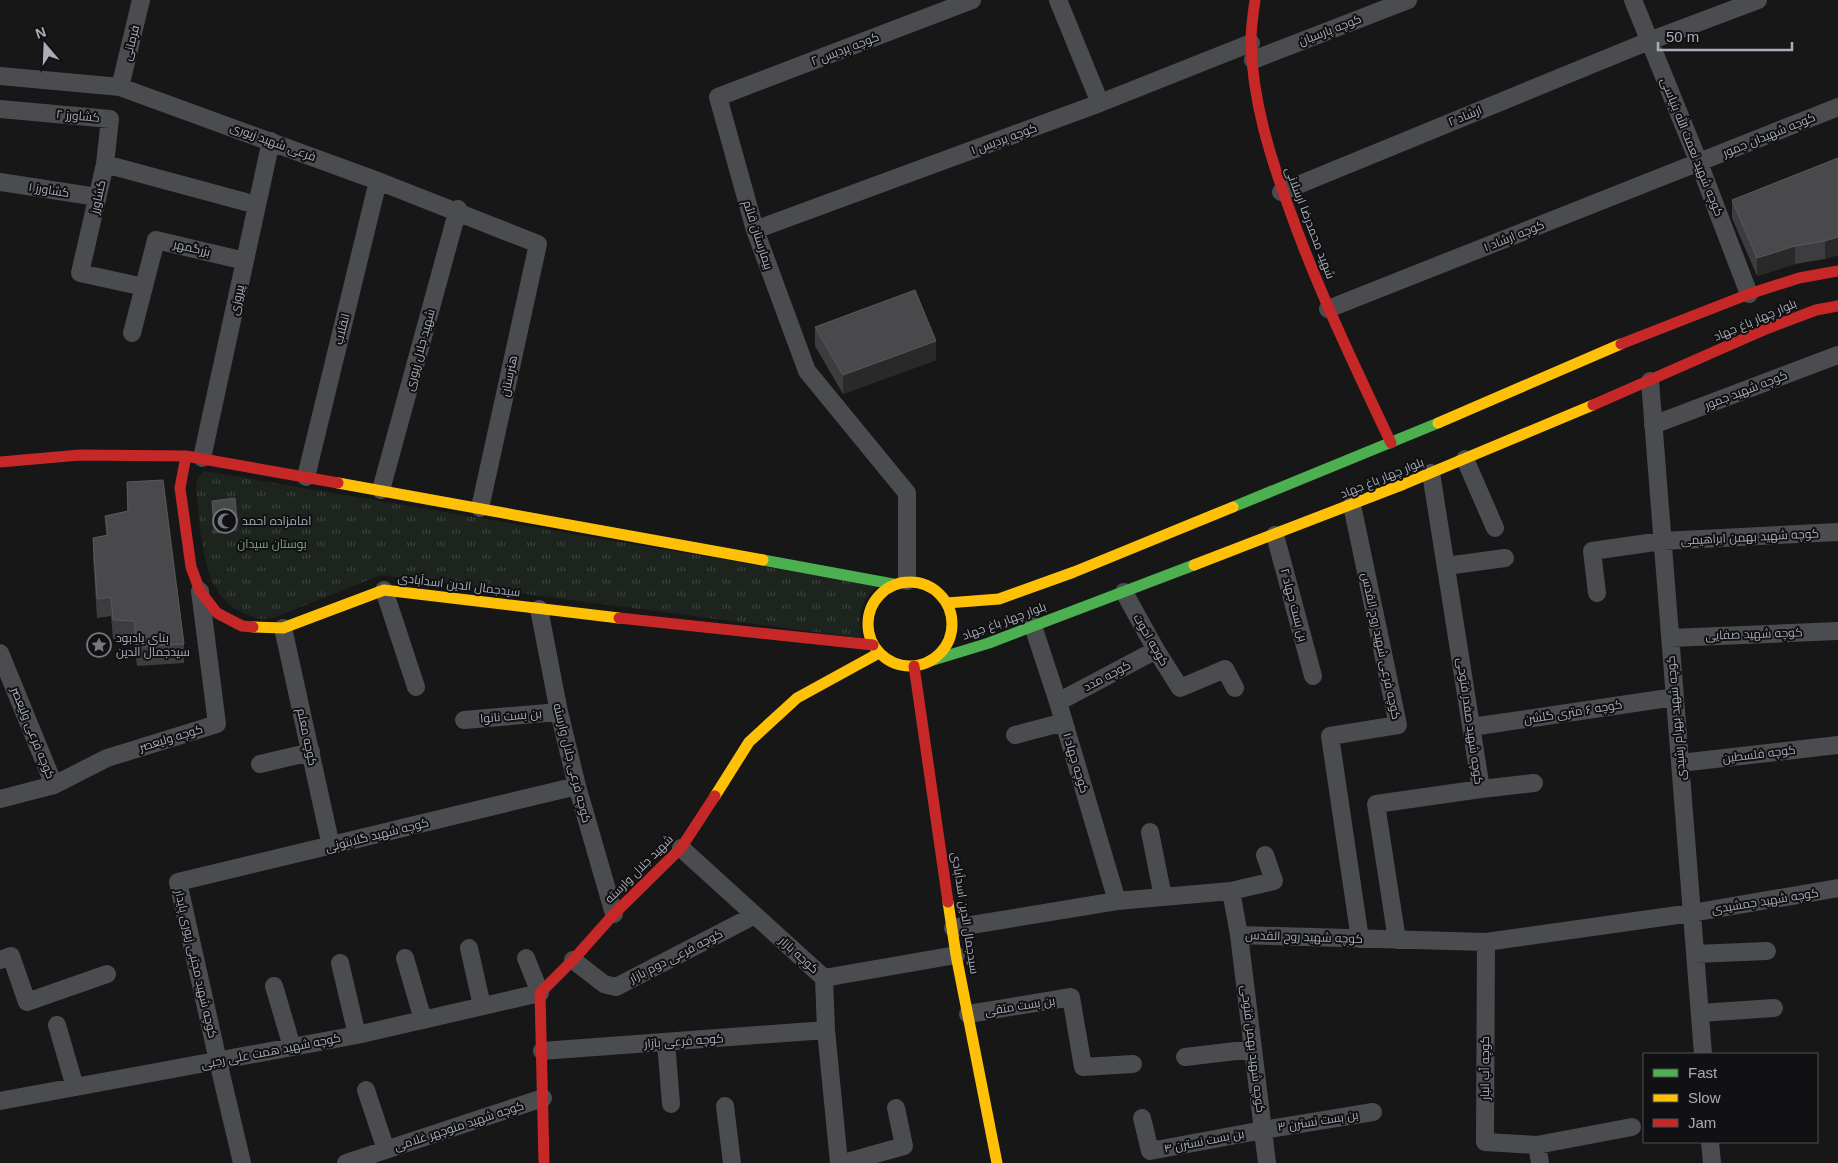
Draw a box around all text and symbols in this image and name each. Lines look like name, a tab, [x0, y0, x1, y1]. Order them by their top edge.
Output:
street label: کوچه پارسیان	[1297, 12, 1364, 50]
north arrow	[20, 20, 70, 70]
scale bar	[1658, 20, 1792, 52]
text: N	[33, 23, 48, 42]
street label: فرمانی	[120, 24, 142, 62]
text: 50 m	[1666, 28, 1699, 45]
street label: کوچه پردیس ۲	[809, 30, 882, 70]
street label: کوچه شهید نعمت الله بنیاسی	[1656, 75, 1727, 219]
street label: ارشاد ۲	[1446, 103, 1484, 129]
street label: کشاورز ۲	[56, 107, 100, 125]
street label: کوچه شهیدان جمور	[1720, 110, 1818, 162]
street label: فرعی شهید زیوری	[228, 120, 318, 164]
street label: کوچه پردیس ۱	[969, 121, 1040, 159]
street label: شهید محمدرضا ارسلانی	[1282, 165, 1338, 281]
street label: کشاورز	[87, 179, 109, 216]
street label: کشاورز ۱	[28, 180, 70, 200]
street label: بیمارستان قائم	[739, 199, 776, 272]
street label: کوچه ارشاد ۱	[1482, 218, 1547, 256]
street label: بزرگمهر	[171, 237, 212, 259]
street label: پیروزی	[227, 283, 249, 317]
street label: بلوار چهار باغ جهاد	[1711, 296, 1799, 346]
street label: شهید جلال زیوری	[402, 307, 438, 393]
street label: انقلاب	[331, 312, 353, 346]
street label: هنرستان	[498, 354, 520, 398]
street label: کوچه شهید جمور	[1702, 368, 1790, 414]
street label: بلوار چهار باغ جهاد	[1338, 455, 1427, 503]
mosque icon: امامزاده احمد	[212, 508, 238, 534]
place label: امامزاده احمد	[242, 514, 312, 528]
street label: کوچه شهید بهمن ابراهیمی	[1680, 526, 1820, 550]
park label: بوستان سیدان	[237, 537, 307, 551]
street label: بن بست جهاد ۲	[1278, 567, 1310, 643]
street label: سیدجمال الدین اسدآبادی	[397, 571, 521, 599]
street label: کوچه فرعی شهید روح القدس	[1357, 571, 1403, 721]
street label: بلوار چهار باغ جهاد	[960, 599, 1049, 645]
street label: کوچه اخوت	[1129, 612, 1171, 669]
street label: کوچه شهید صفایی	[1705, 625, 1803, 645]
place label: بنای یادبود سیدجمال الدین	[116, 631, 190, 659]
place icon: بنای یادبود سیدجمال الدین	[86, 632, 112, 658]
street label: کوچه شهید بهرام رشیدی	[1664, 655, 1690, 781]
street label: کوچه شهید صفدر فتوحی	[1452, 657, 1486, 786]
street label: کوچه مدد	[1081, 658, 1134, 696]
street label: کوچه فرعی ولیعصر	[6, 684, 58, 782]
street label: کوچه ۶ متری گلشن	[1523, 697, 1624, 729]
street label: کوچه فرعی جلال وارسته	[548, 702, 594, 825]
street label: بن بست نانوا	[480, 706, 542, 726]
street label: کوچه معلم	[292, 707, 320, 767]
street label: کوچه ولیعصر	[137, 722, 205, 757]
street label: کوچه جهاد ۱	[1058, 731, 1092, 795]
street label: کوچه فلسطین	[1722, 743, 1797, 767]
street label: کوچه شهید گلابتونی	[324, 815, 431, 857]
street label: شهید جلال وارسته	[602, 832, 676, 906]
street label: سیدجمال الدین اسدآبادی	[948, 851, 982, 975]
street label: کوچه شهید جمشیدی	[1710, 886, 1820, 918]
street label: کوچه شهید مجتبی زیوری پایدار	[170, 888, 220, 1040]
street label: کوچه فرعی دوم بازار	[626, 926, 726, 988]
street label: کوچه شهید روح القدس	[1245, 928, 1363, 948]
street label: کوچه بازار	[775, 933, 821, 978]
street label: کوچه شهید بهمن فتوحی	[1236, 984, 1268, 1114]
street label: بن بست متقی	[984, 994, 1056, 1018]
street label: کوچه شهید همت علی رجبی	[200, 1031, 342, 1073]
street label: کوچه فرعی بازار	[643, 1031, 724, 1053]
street label: کوچه آب انبار	[1478, 1036, 1494, 1101]
legend	[1643, 1053, 1818, 1143]
text: Fast	[1688, 1064, 1718, 1081]
text: Slow	[1688, 1089, 1721, 1106]
street label: کوچه شهید منوچهر غلامی	[392, 1098, 526, 1156]
street label: بن بست نسترن ۳	[1277, 1108, 1359, 1134]
text: Jam	[1688, 1114, 1716, 1131]
street label: بن بست نسترن ۴	[1163, 1126, 1245, 1156]

